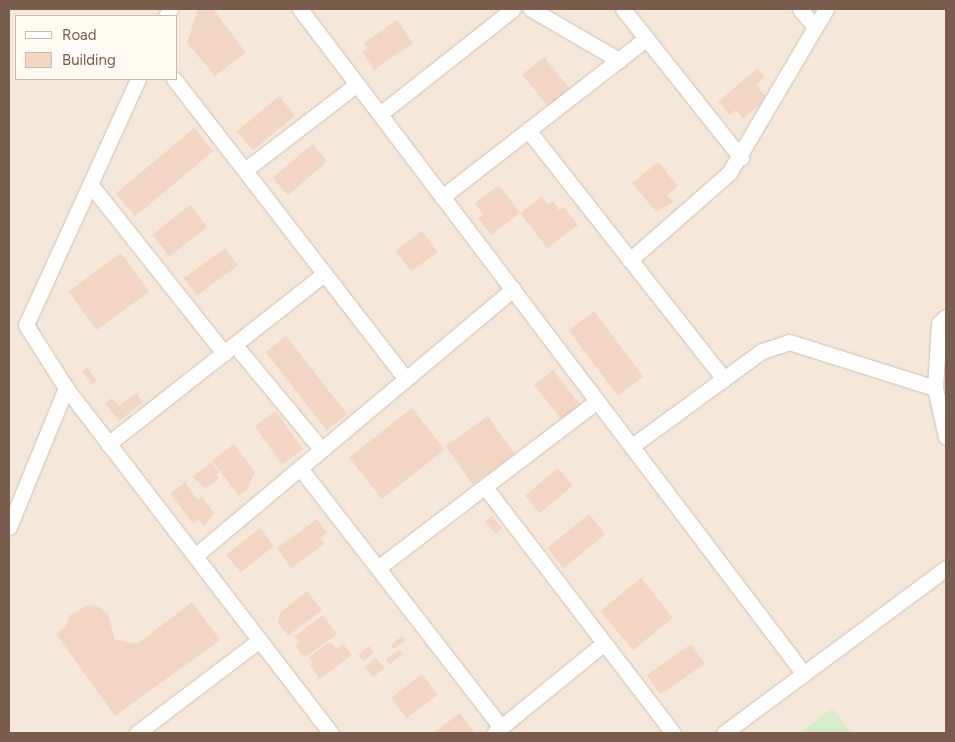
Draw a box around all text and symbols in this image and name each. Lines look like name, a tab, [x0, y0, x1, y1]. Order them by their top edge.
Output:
legend	[15, 15, 178, 80]
text: Road	[62, 26, 97, 44]
text: Building	[62, 51, 116, 69]

